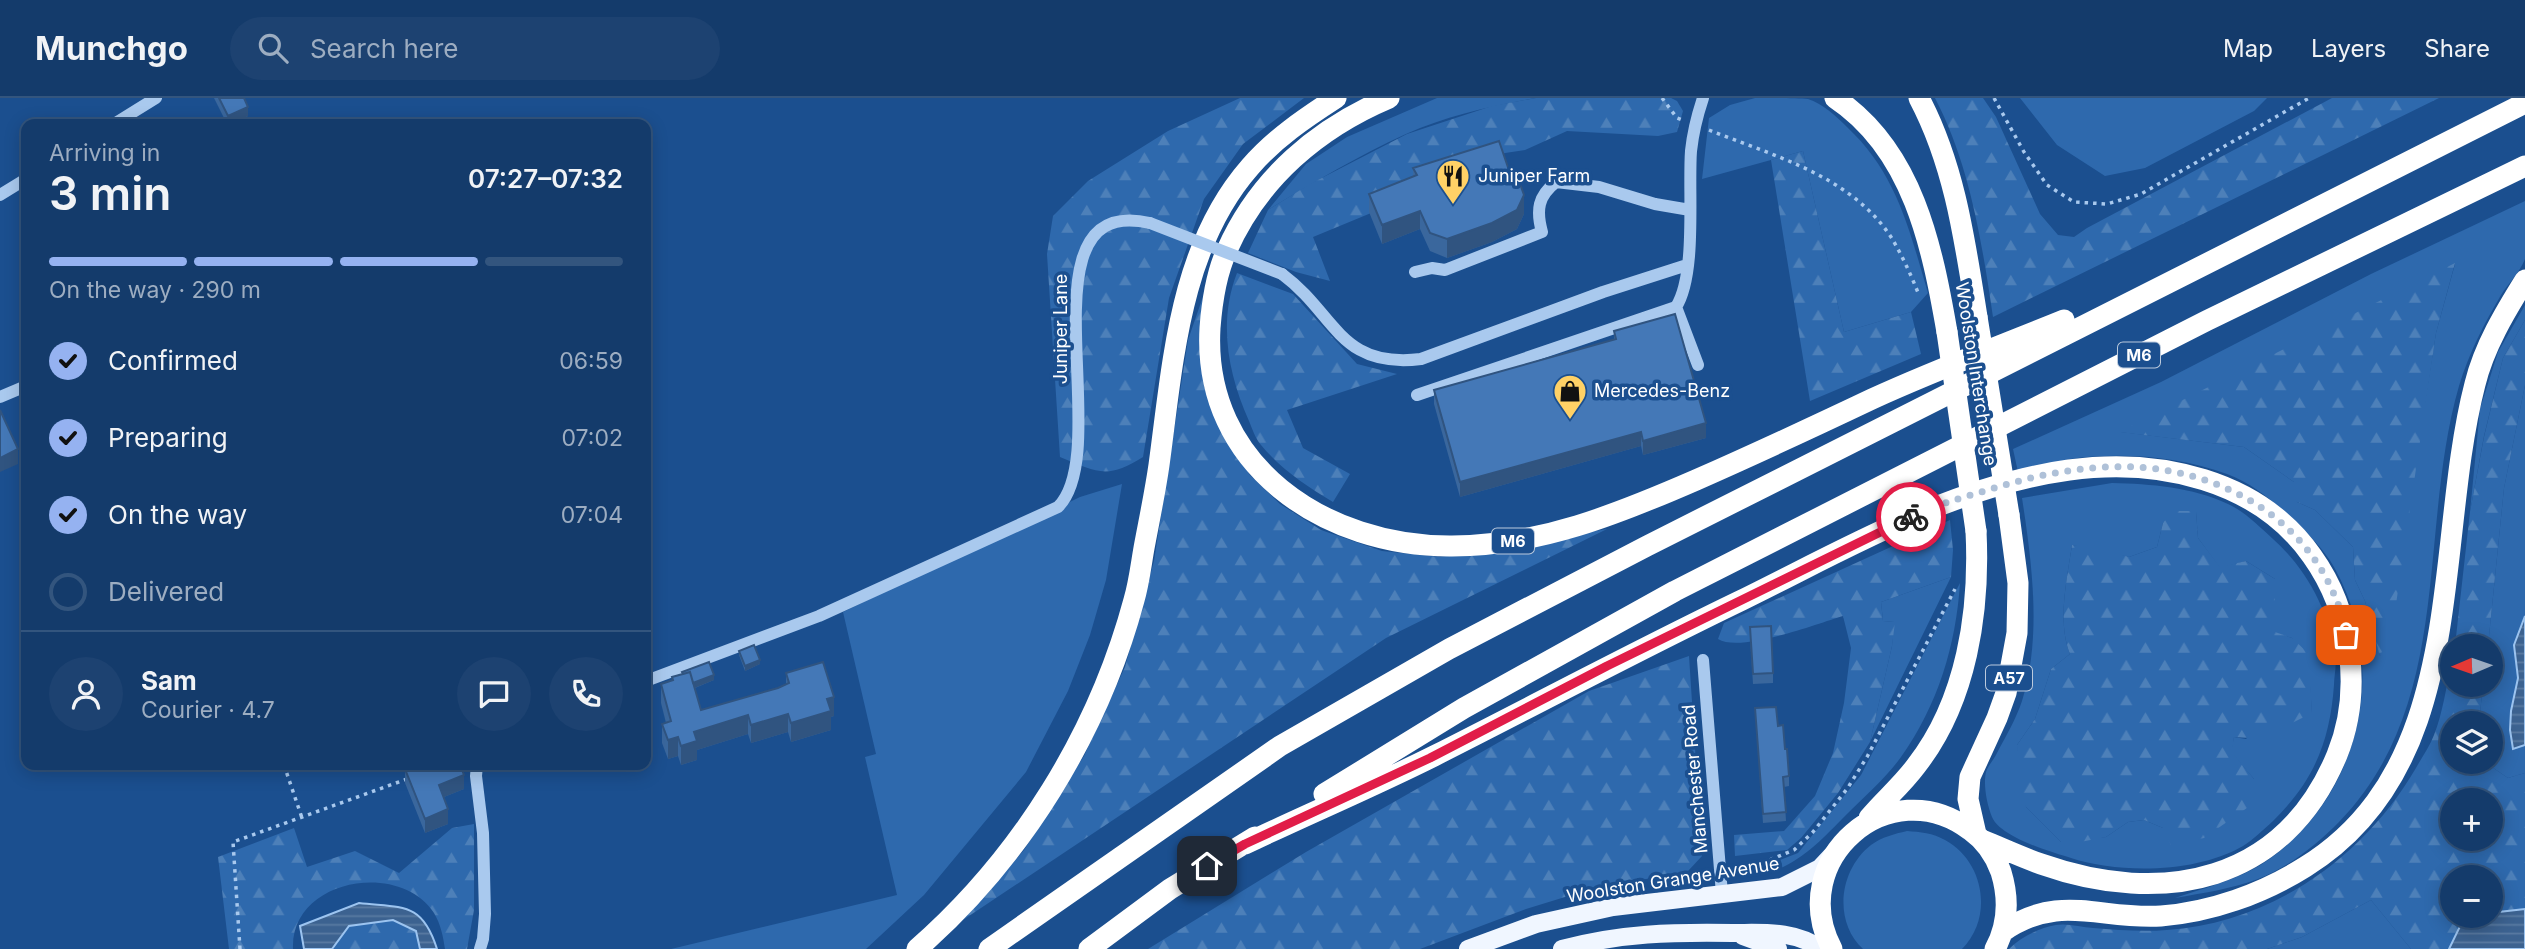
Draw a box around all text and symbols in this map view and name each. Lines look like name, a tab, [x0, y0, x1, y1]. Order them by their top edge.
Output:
search box	[230, 17, 720, 80]
text: Munchgo	[35, 28, 188, 68]
icon: search	[254, 29, 292, 67]
text: Search here	[310, 33, 459, 64]
text: Map	[2223, 34, 2273, 63]
text: Layers	[2311, 34, 2386, 63]
text: Share	[2424, 34, 2490, 63]
text: Arriving in	[49, 139, 160, 167]
restaurant icon: Juniper Farm	[1434, 157, 1472, 206]
text: 07:27–07:32	[468, 163, 623, 194]
text: 3 min	[49, 165, 171, 221]
place label: Juniper Farm	[1478, 165, 1590, 186]
street label: Juniper Lane	[1050, 274, 1071, 384]
text: On the way · 290 m	[49, 276, 261, 304]
street label: Woolston Interchange	[1952, 281, 2001, 467]
icon: check	[49, 342, 87, 380]
road number: M6	[2118, 342, 2160, 368]
text: Confirmed	[108, 345, 238, 376]
text: 06:59	[559, 347, 623, 375]
shop icon: Mercedes-Benz	[1551, 372, 1589, 421]
place label: Mercedes-Benz	[1594, 380, 1730, 401]
icon: check	[49, 419, 87, 457]
text: Preparing	[108, 422, 228, 453]
text: 07:02	[562, 424, 623, 452]
courier	[1876, 482, 1946, 552]
icon: check	[49, 496, 87, 534]
icon: bike	[1892, 498, 1930, 536]
text: On the way	[108, 499, 247, 530]
text: 07:04	[561, 501, 623, 529]
road number: M6	[1492, 528, 1534, 554]
text: Delivered	[108, 576, 224, 607]
pin	[2316, 605, 2376, 665]
icon: bag	[2327, 616, 2365, 654]
north arrow	[2440, 634, 2502, 696]
map controls	[2440, 634, 2503, 928]
button: person	[49, 657, 123, 731]
button: chat	[457, 657, 531, 731]
button: phone	[549, 657, 623, 731]
text: Sam	[141, 665, 197, 696]
road number: A57	[1986, 666, 2032, 691]
text: Courier · 4.7	[141, 696, 275, 724]
street label: Manchester Road	[1678, 704, 1711, 854]
button: layers	[2440, 711, 2503, 774]
button: +	[2440, 788, 2503, 851]
pin	[1177, 836, 1237, 896]
icon: home	[1188, 847, 1226, 885]
street label: Woolston Grange Avenue	[1565, 852, 1781, 907]
button: −	[2440, 865, 2503, 928]

